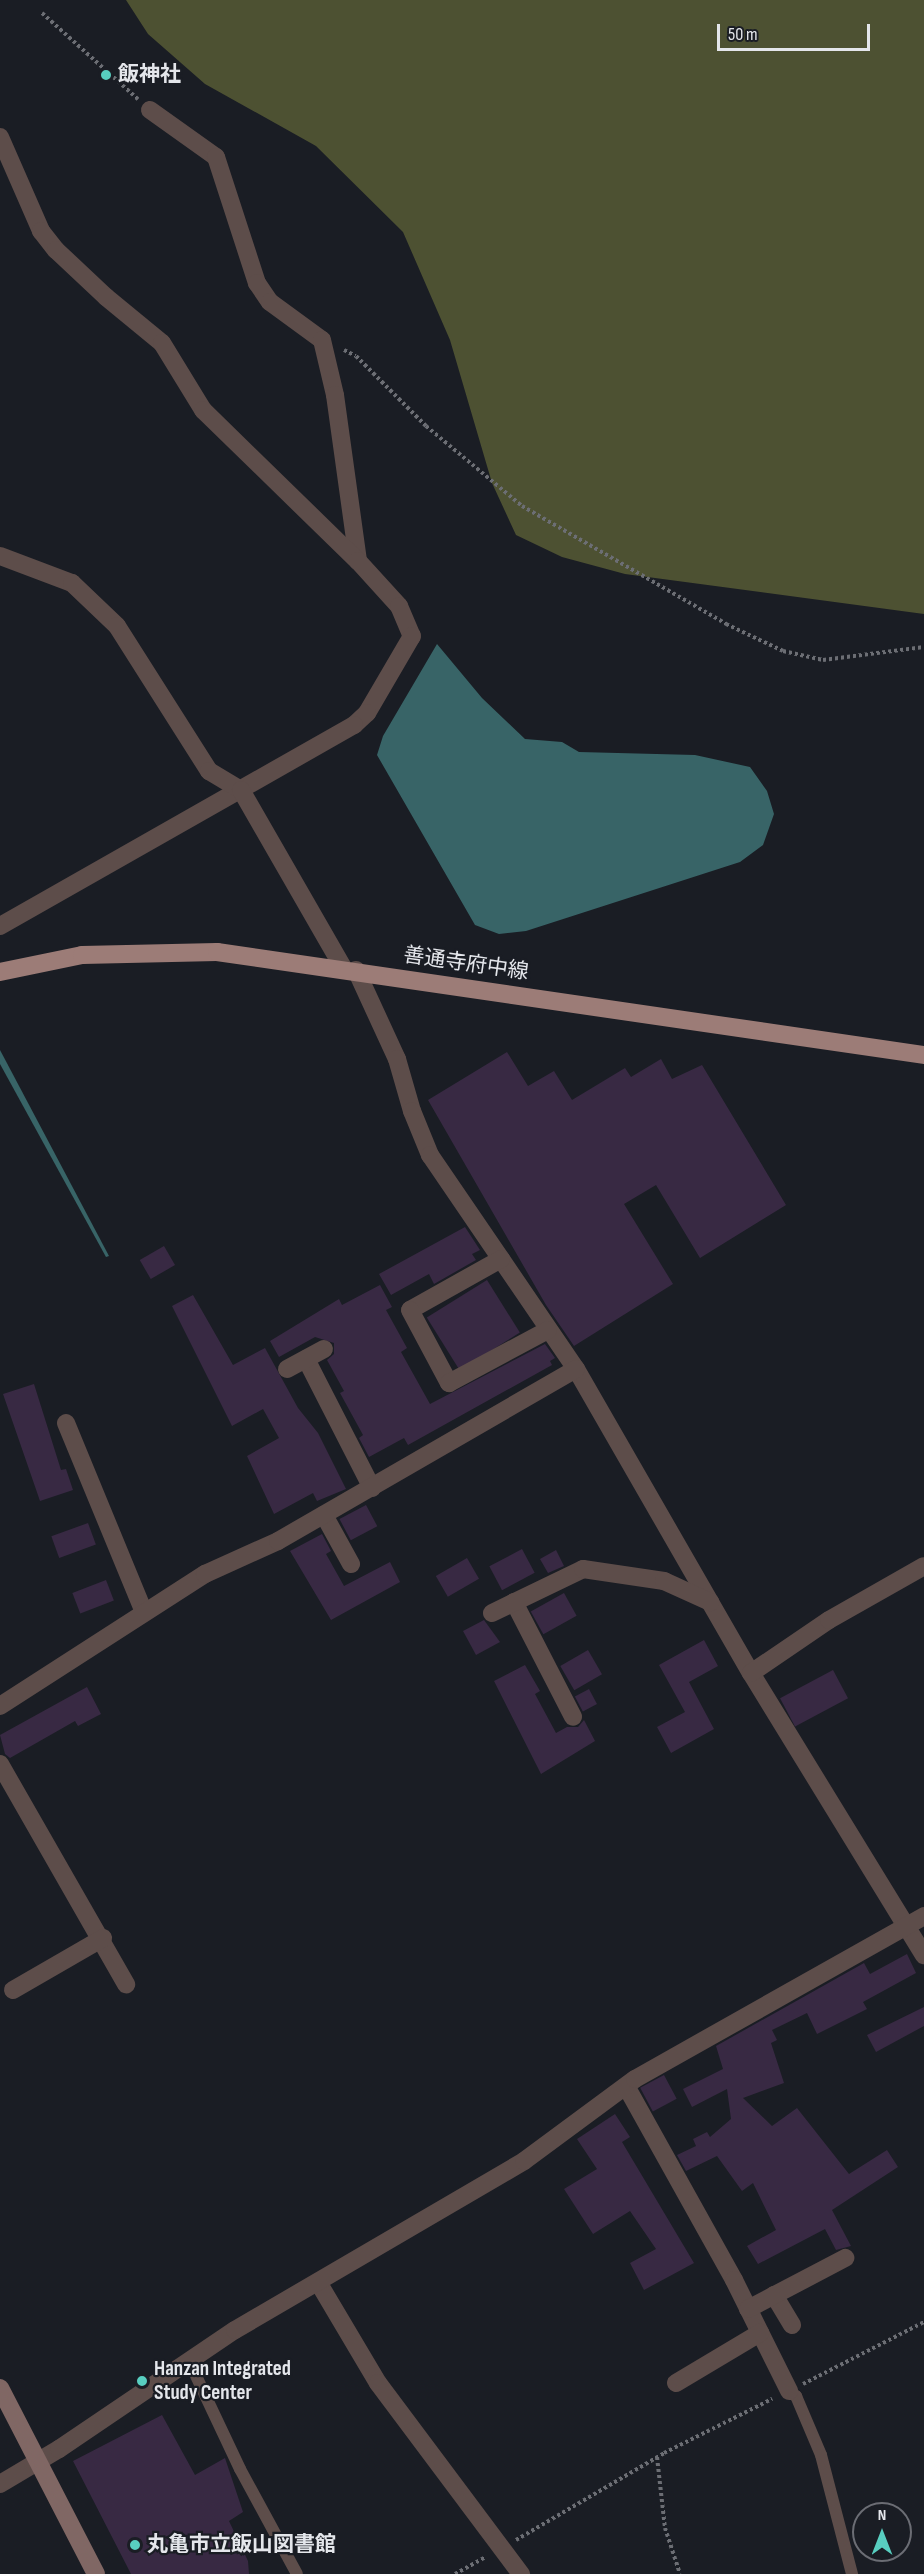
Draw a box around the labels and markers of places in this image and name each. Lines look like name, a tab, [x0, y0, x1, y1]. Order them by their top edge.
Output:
place label: 飯神社	[118, 62, 181, 88]
marker: 飯神社	[99, 68, 113, 82]
place label: Hanzan Integrated Study Center	[154, 2356, 291, 2406]
marker: Hanzan Integrated Study Center	[135, 2374, 149, 2388]
place label: 丸亀市立飯山図書館	[147, 2532, 336, 2558]
marker: 丸亀市立飯山図書館	[128, 2538, 142, 2552]

